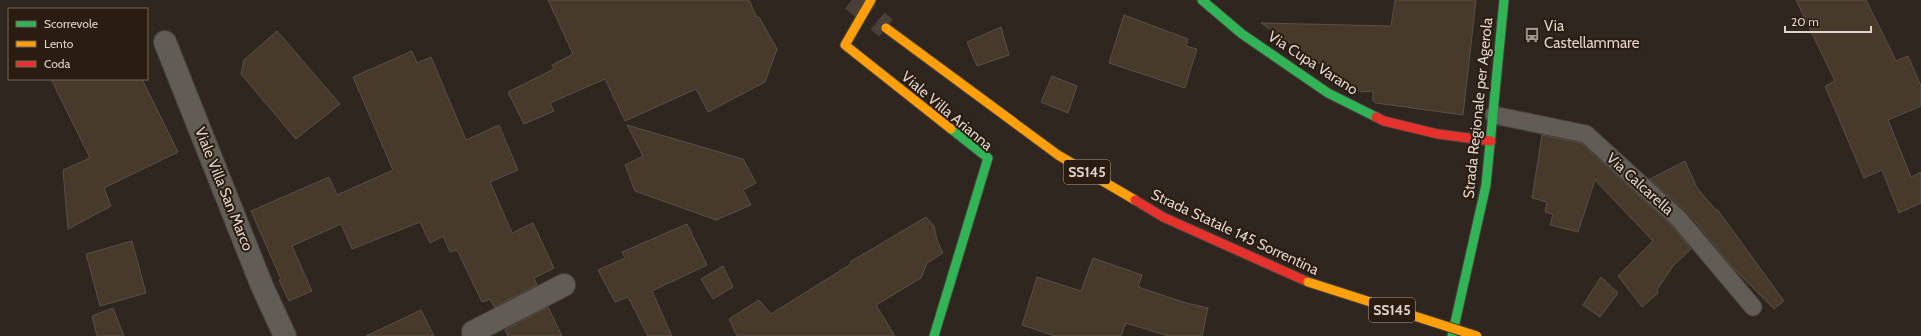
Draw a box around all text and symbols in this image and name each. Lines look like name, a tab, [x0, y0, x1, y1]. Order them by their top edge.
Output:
legend	[8, 8, 148, 80]
scale bar	[1785, 8, 1871, 34]
text: 20 m	[1791, 14, 1819, 29]
text: Scorrevole	[44, 16, 98, 31]
street label: Strada Regionale per Agerola	[1460, 16, 1497, 199]
place label: Via Castellammare	[1544, 17, 1640, 52]
bus stop icon: Via Castellammare	[1523, 26, 1541, 44]
street label: Via Cupa Varano	[1265, 27, 1361, 99]
text: Lento	[44, 36, 74, 51]
text: Coda	[44, 56, 70, 71]
street label: Viale Villa Arianna	[898, 68, 997, 155]
street label: Viale Villa San Marco	[191, 124, 257, 254]
street label: Via Calcarella	[1603, 149, 1678, 219]
road number: SS145	[1064, 160, 1110, 184]
street label: Strada Statale 145 Sorrentina	[1148, 185, 1322, 279]
road number: SS145	[1369, 298, 1415, 322]

